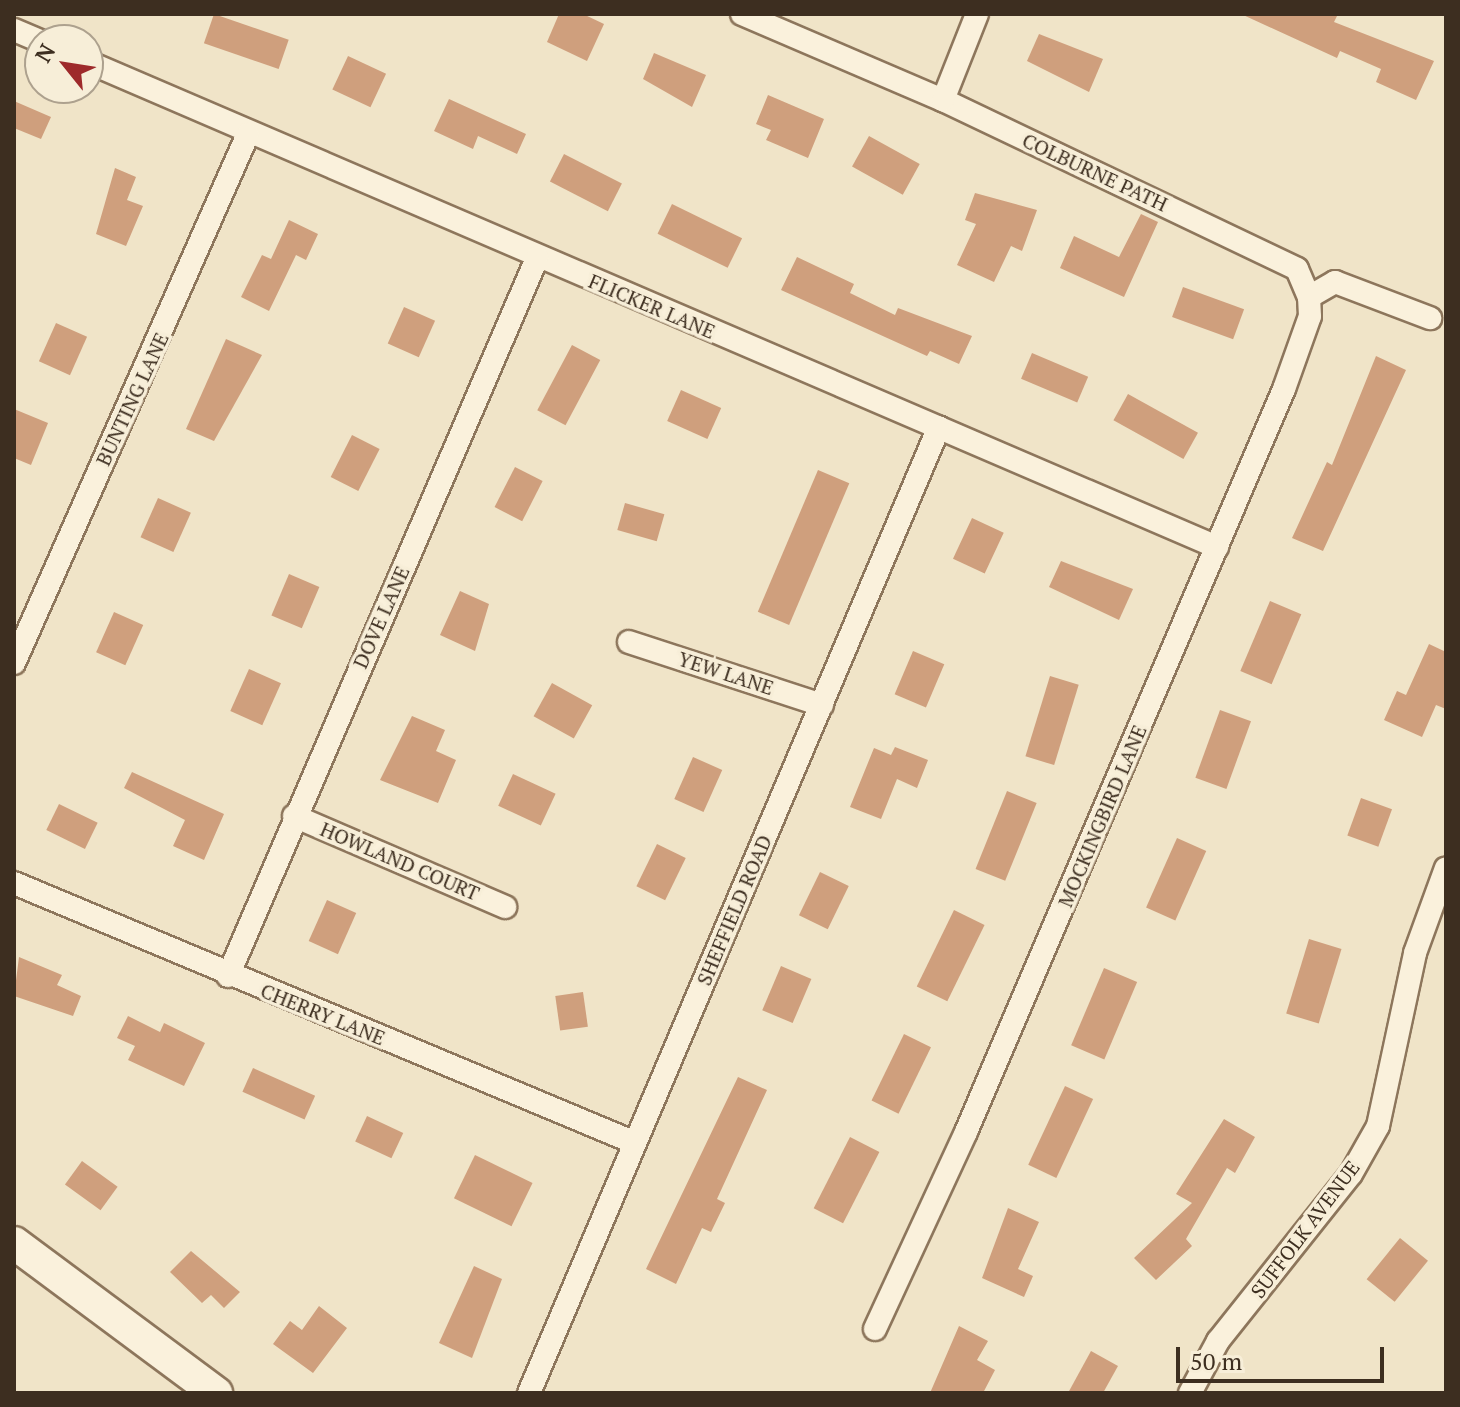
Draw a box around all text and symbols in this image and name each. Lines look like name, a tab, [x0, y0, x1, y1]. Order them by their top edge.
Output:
north arrow	[24, 24, 104, 104]
text: N	[28, 38, 61, 67]
street label: COLBURNE PATH	[1019, 128, 1171, 216]
street label: FLICKER LANE	[585, 269, 719, 343]
street label: BUNTING LANE	[91, 329, 173, 469]
street label: DOVE LANE	[348, 562, 414, 672]
street label: YEW LANE	[675, 646, 777, 700]
street label: MOCKINGBIRD LANE	[1053, 721, 1151, 911]
street label: HOWLAND COURT	[317, 817, 483, 905]
street label: SHEFFIELD ROAD	[691, 831, 777, 989]
street label: CHERRY LANE	[257, 978, 389, 1050]
street label: SUFFOLK AVENUE	[1245, 1155, 1365, 1303]
scale bar	[1180, 1331, 1388, 1381]
text: 50 m	[1190, 1345, 1242, 1377]

